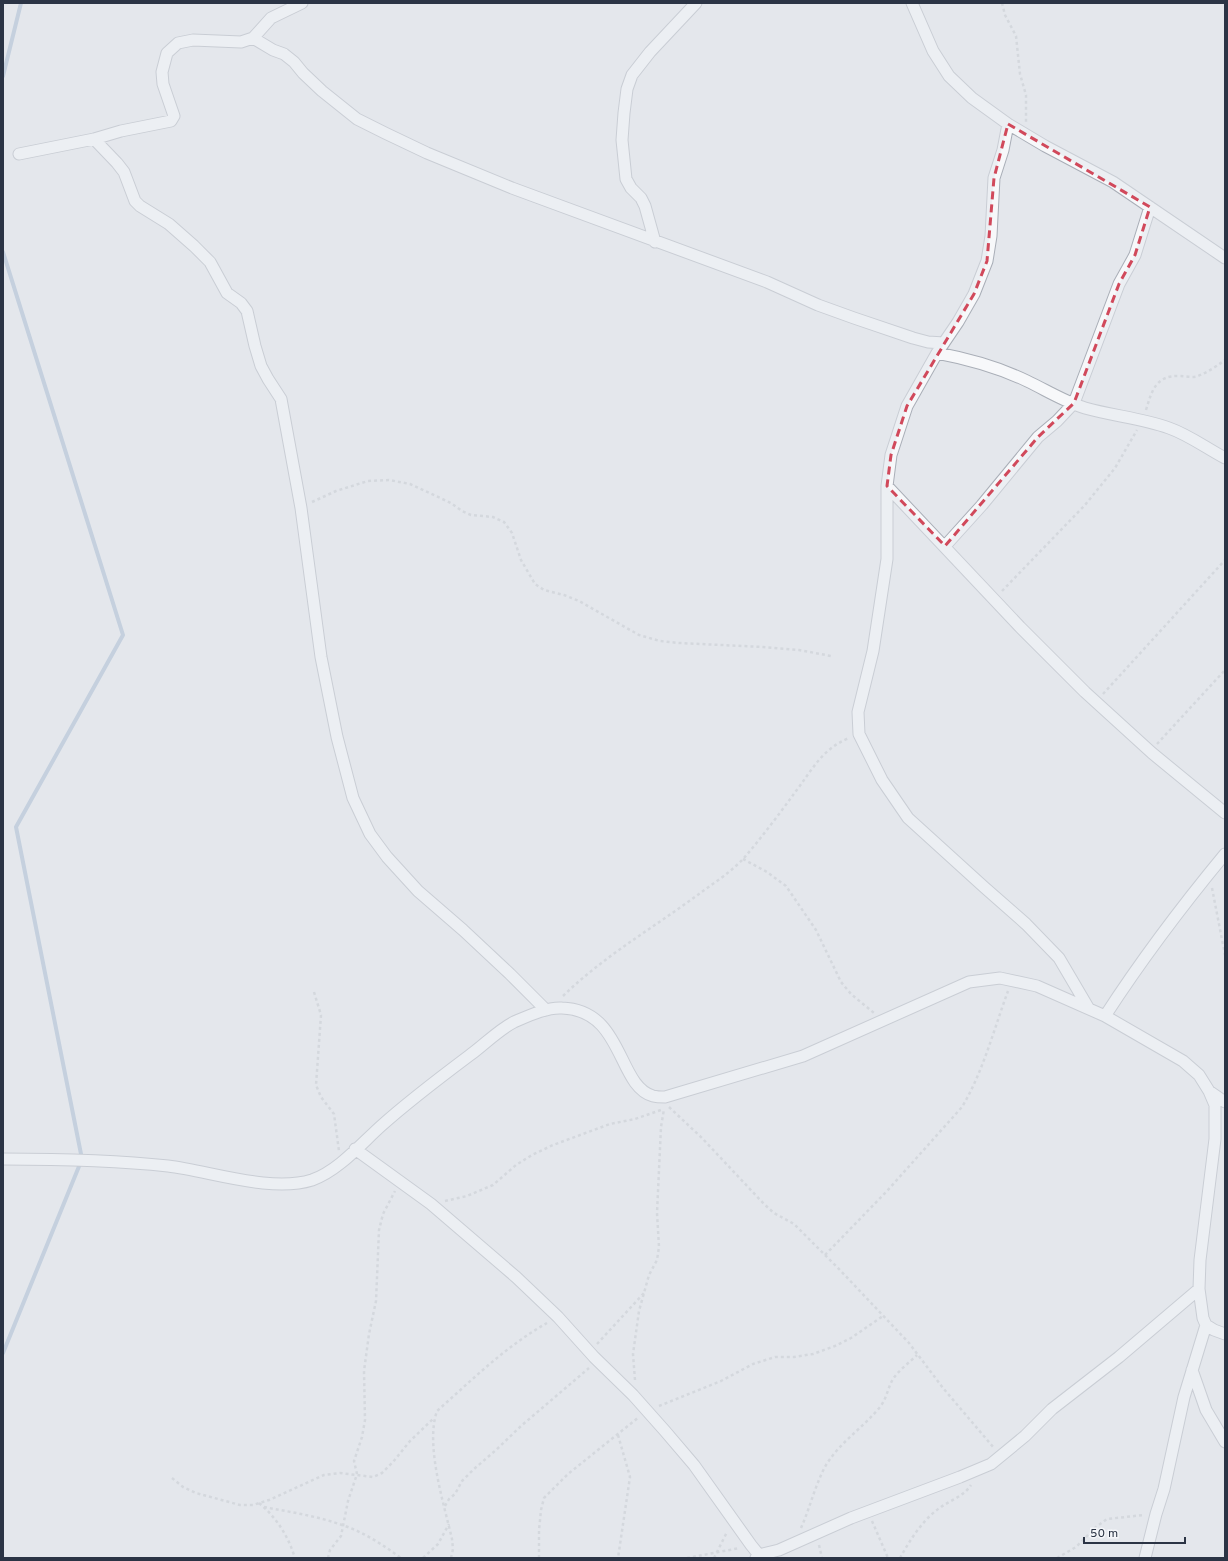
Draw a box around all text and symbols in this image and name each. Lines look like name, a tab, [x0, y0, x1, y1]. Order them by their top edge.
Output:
scale bar	[1084, 1519, 1185, 1545]
text: 50 m	[1090, 1526, 1118, 1542]

